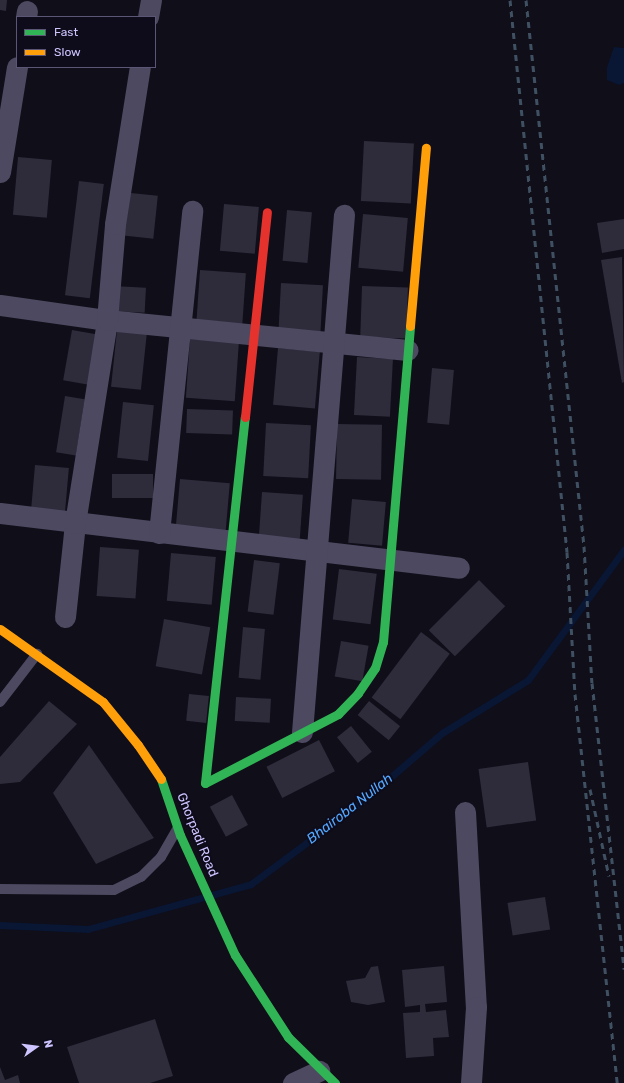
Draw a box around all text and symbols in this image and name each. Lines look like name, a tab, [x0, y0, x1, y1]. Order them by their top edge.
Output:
legend	[16, 16, 156, 68]
text: Fast	[54, 25, 78, 39]
text: Slow	[54, 45, 81, 59]
water label: Bhairoba Nullah	[304, 770, 396, 848]
street label: Ghorpadi Road	[173, 791, 221, 879]
north arrow	[16, 1027, 56, 1067]
text: N	[41, 1039, 55, 1049]

